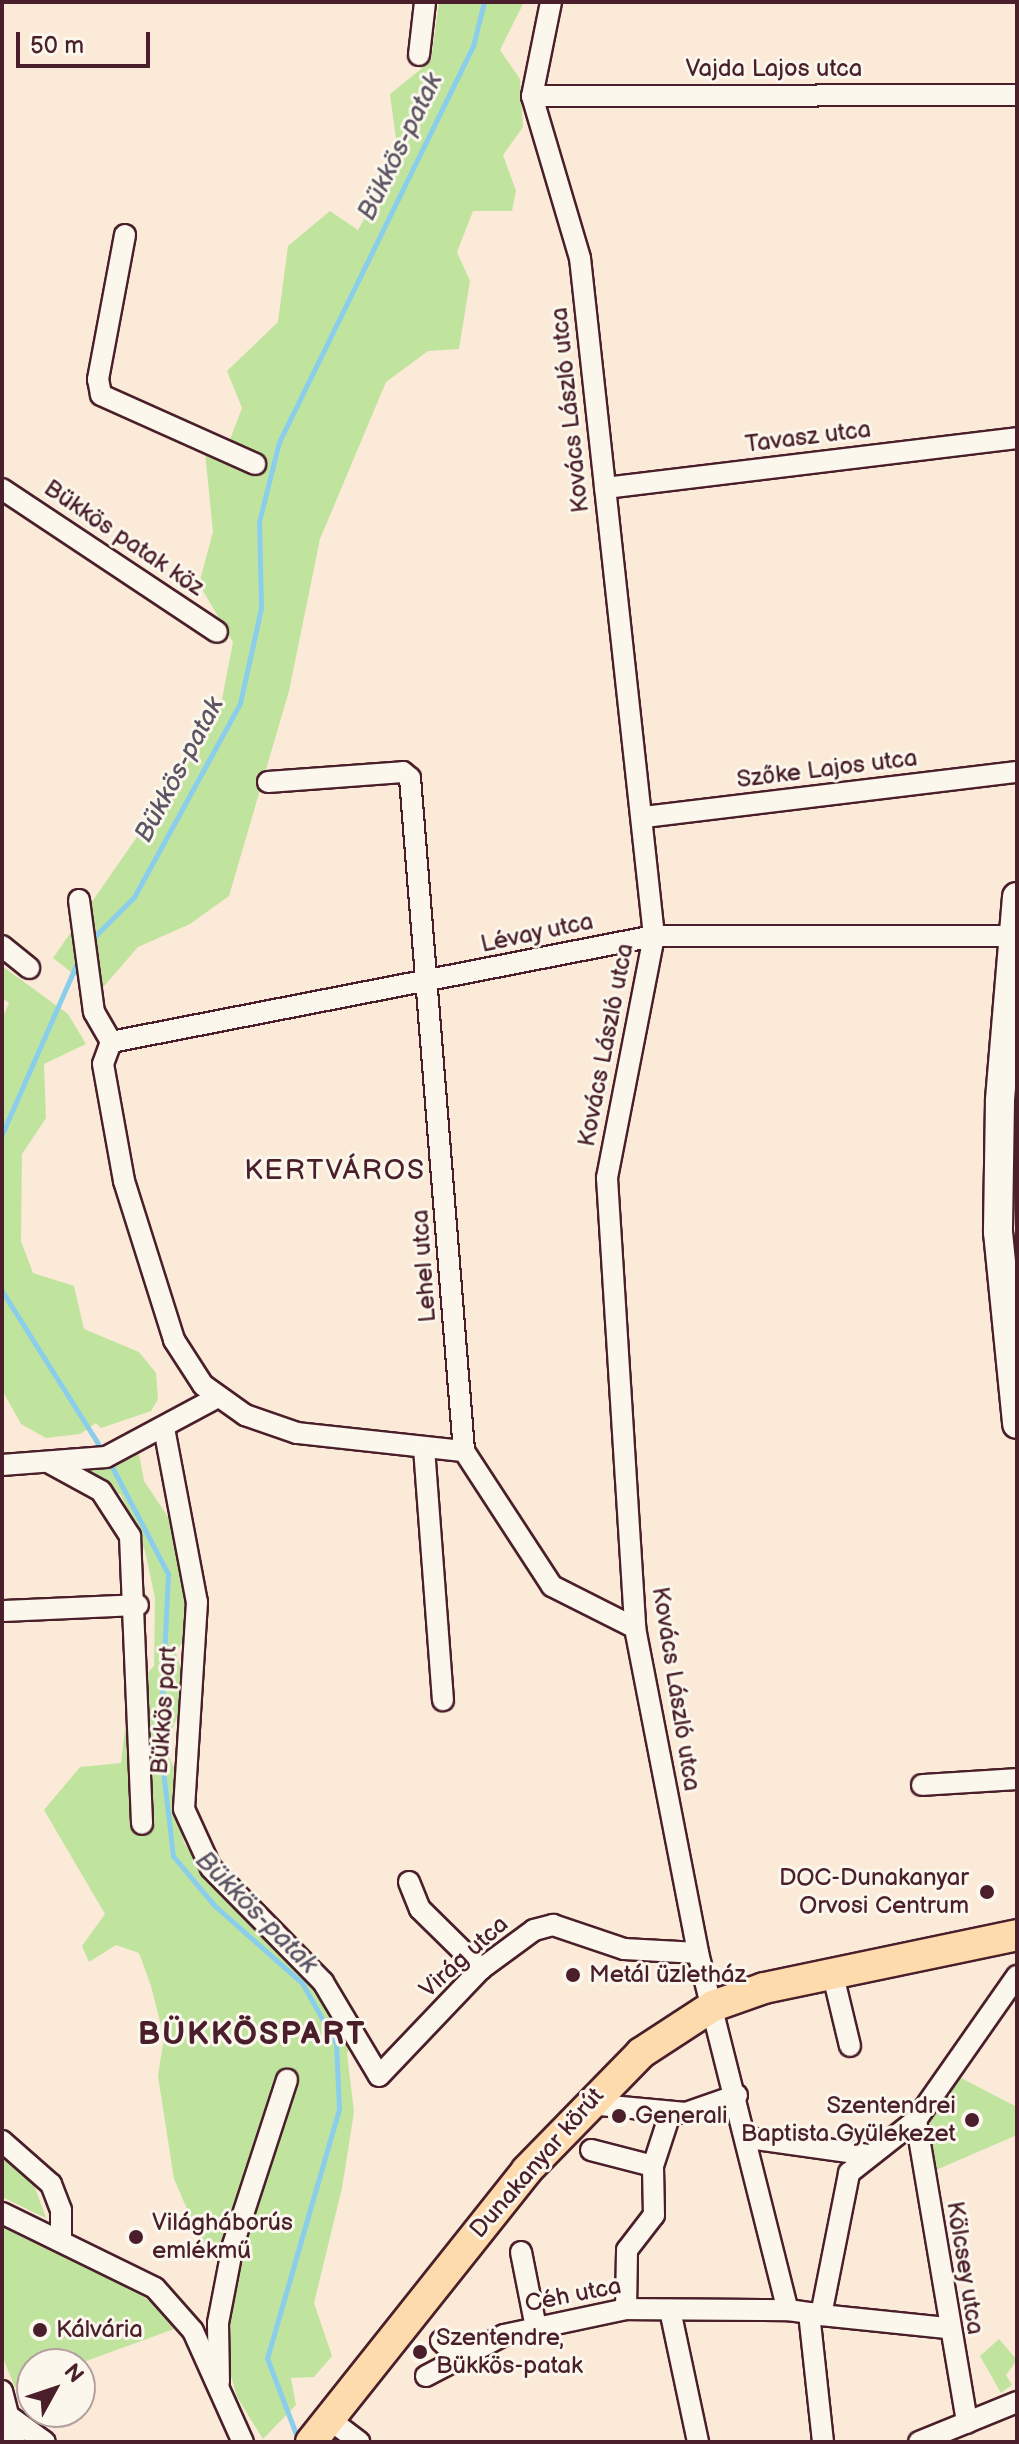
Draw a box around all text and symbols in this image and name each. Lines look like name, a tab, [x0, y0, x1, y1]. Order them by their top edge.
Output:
scale bar	[20, 16, 154, 66]
text: 50 m	[30, 31, 84, 60]
street label: Vajda Lajos utca	[686, 55, 862, 83]
water label: Bükkös-patak	[352, 68, 450, 226]
street label: Kovács László utca	[545, 306, 595, 514]
street label: Tavasz utca	[743, 415, 873, 459]
street label: Bükkös patak köz	[38, 474, 210, 602]
water label: Bükkös-patak	[129, 692, 231, 848]
street label: Szőke Lajos utca	[735, 744, 919, 794]
street label: Lévay utca	[477, 907, 597, 959]
street label: Kovács László utca	[572, 941, 640, 1149]
district label: KERTVÁROS	[244, 1154, 426, 1188]
street label: Lehel utca	[406, 1209, 442, 1323]
street label: Kovács László utca	[646, 1585, 706, 1793]
street label: Bükkös part	[145, 1645, 183, 1775]
water label: Bükkös-patak	[189, 1846, 323, 1980]
place label: DOC-Dunakanyar Orvosi Centrum	[779, 1864, 969, 1920]
marker: DOC-Dunakanyar Orvosi Centrum	[976, 1881, 998, 1903]
street label: Virág utca	[414, 1910, 514, 2004]
place label: Metál üzletház	[589, 1961, 746, 1989]
marker: Metál üzletház	[564, 1966, 582, 1984]
district label: BÜKKÖSPART	[138, 2016, 366, 2054]
street label: Dunakanyar körút	[464, 2082, 610, 2244]
place label: Szentendrei Baptista Gyülekezet	[741, 2092, 956, 2148]
place label: Generali	[635, 2102, 728, 2130]
marker: Generali	[610, 2107, 628, 2125]
marker: Szentendrei Baptista Gyülekezet	[963, 2111, 981, 2129]
street label: Kölcsey utca	[940, 2198, 990, 2338]
place label: Világháborús emlékmű	[152, 2209, 293, 2265]
marker: Világháborús emlékmű	[127, 2228, 145, 2246]
street label: Céh utca	[522, 2272, 624, 2318]
place label: Kálvária	[56, 2316, 143, 2344]
marker: Kálvária	[31, 2321, 49, 2339]
place label: Szentendre, Bükkös-patak	[436, 2324, 583, 2380]
marker: Szentendre, Bükkös-patak	[411, 2343, 429, 2361]
north arrow	[16, 2348, 96, 2428]
text: N	[58, 2359, 89, 2389]

